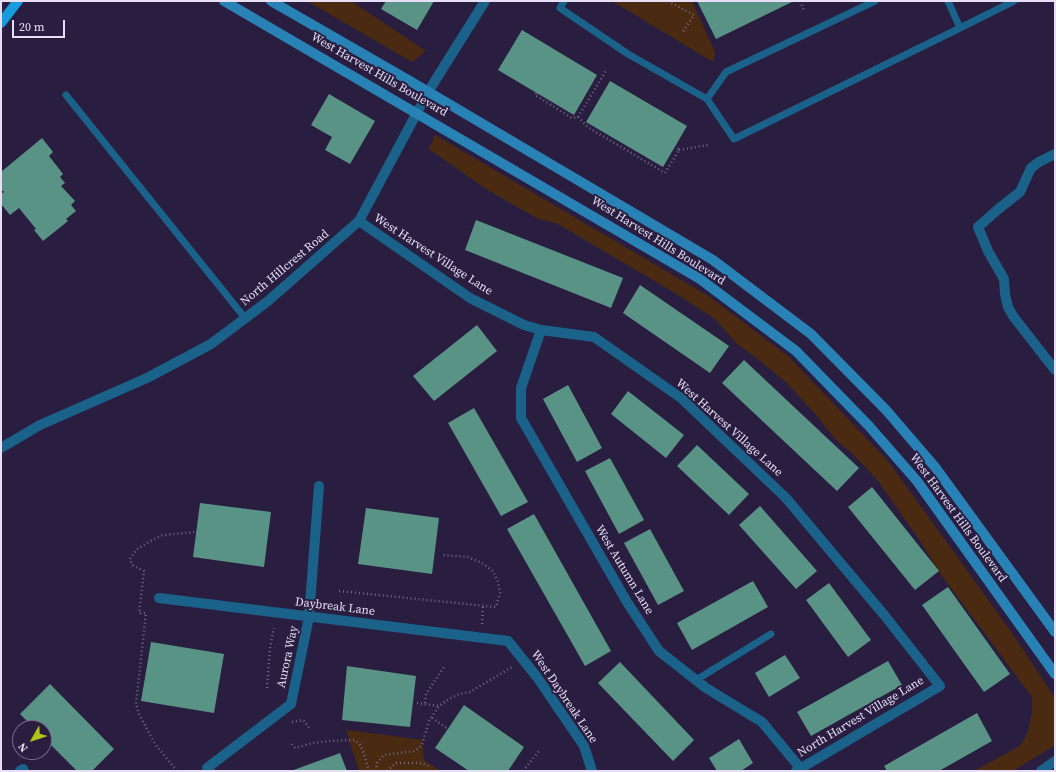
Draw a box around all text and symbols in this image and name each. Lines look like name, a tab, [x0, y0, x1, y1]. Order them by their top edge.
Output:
scale bar	[14, 12, 67, 38]
text: 20 m	[19, 19, 45, 35]
street label: West Harvest Hills Boulevard	[308, 30, 450, 120]
street label: West Harvest Hills Boulevard	[588, 194, 728, 288]
street label: West Harvest Village Lane	[371, 211, 495, 299]
street label: North Hillcrest Road	[238, 227, 332, 309]
street label: West Harvest Village Lane	[673, 376, 785, 480]
street label: West Harvest Hills Boulevard	[906, 451, 1010, 585]
street label: West Autumn Lane	[592, 523, 656, 617]
street label: Daybreak Lane	[294, 595, 376, 619]
street label: Aurora Way	[274, 625, 302, 689]
street label: West Daybreak Lane	[528, 648, 600, 746]
street label: North Harvest Village Lane	[795, 674, 927, 760]
north arrow	[12, 720, 52, 760]
text: N	[15, 739, 31, 755]

